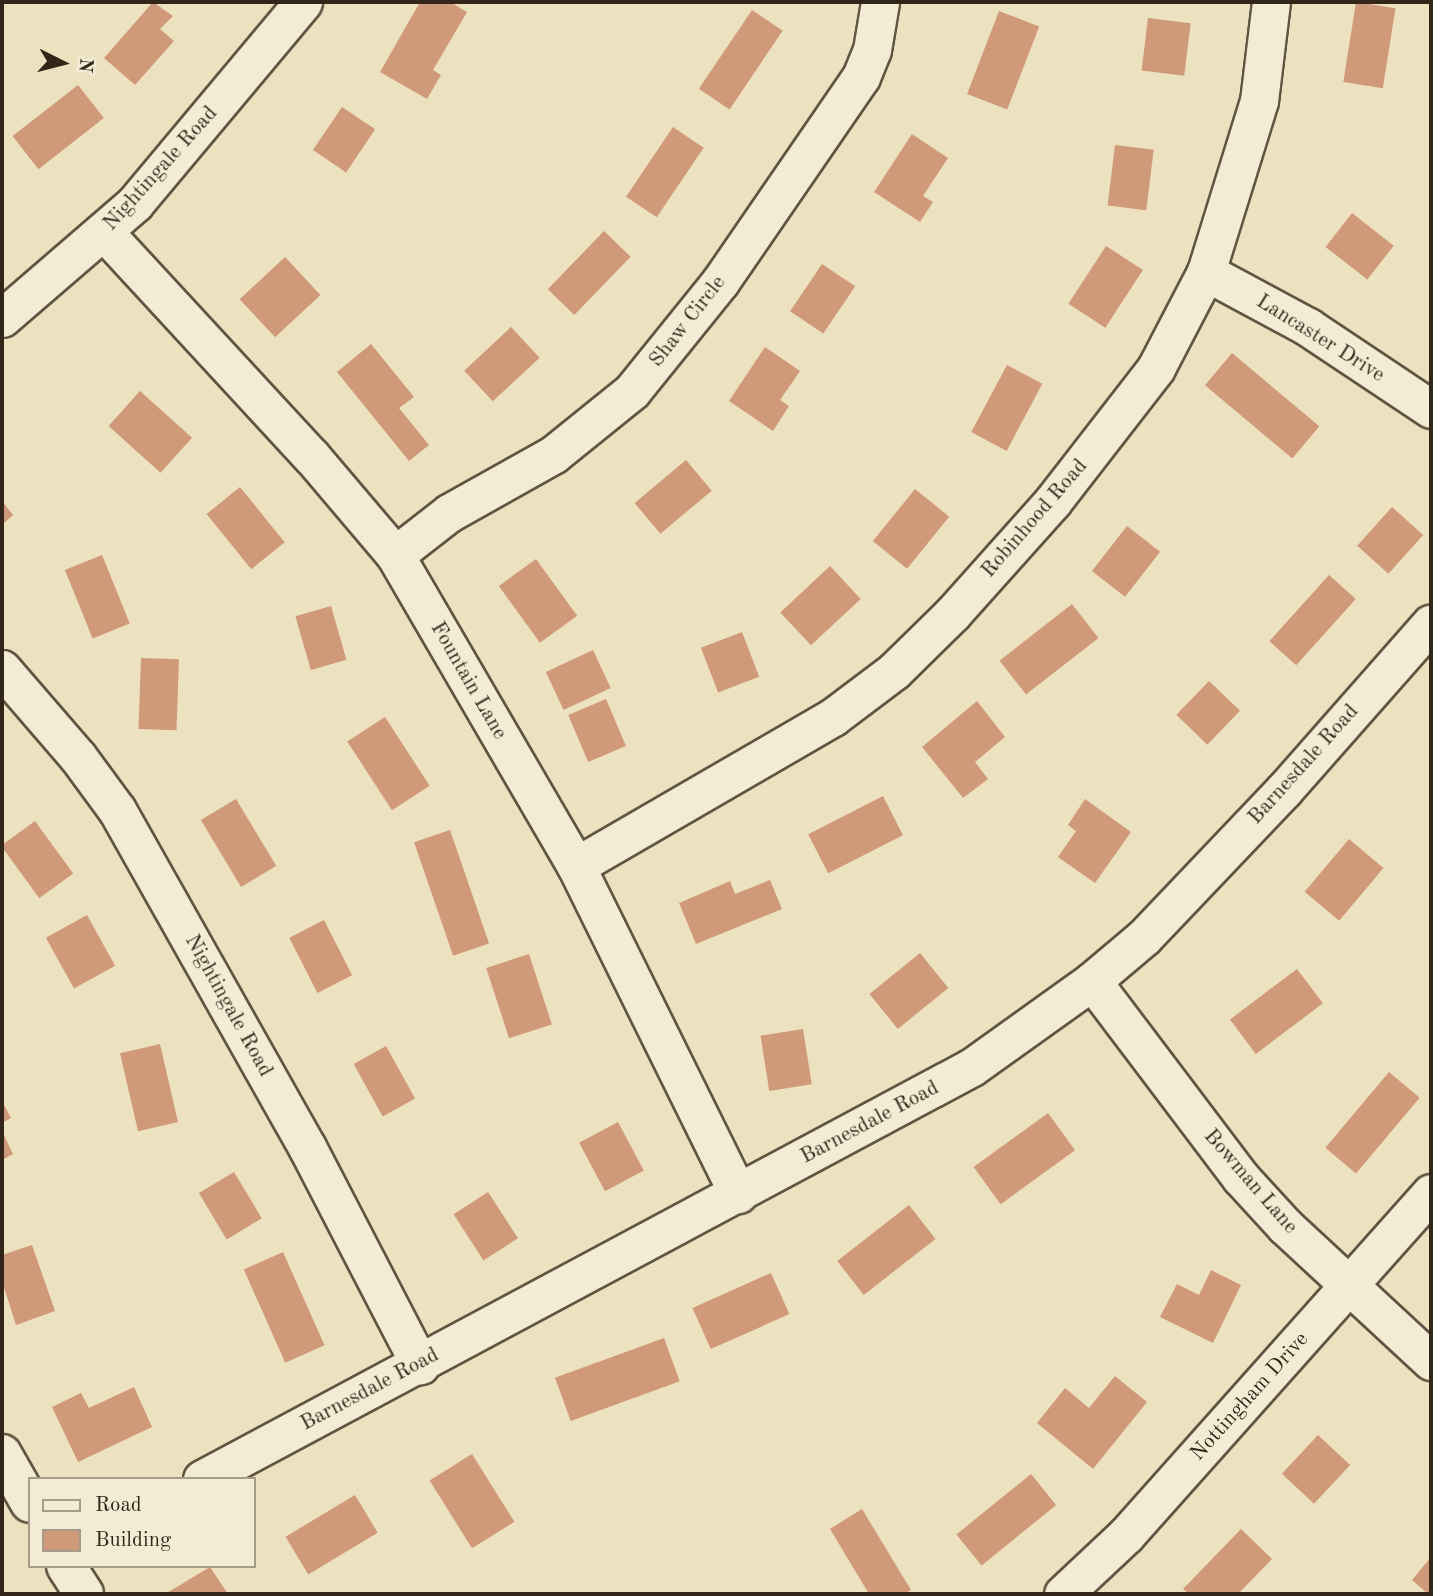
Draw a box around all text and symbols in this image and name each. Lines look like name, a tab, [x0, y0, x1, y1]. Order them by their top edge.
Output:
north arrow	[28, 28, 98, 98]
text: N	[74, 57, 95, 73]
street label: Nightingale Road	[99, 102, 223, 236]
street label: Shaw Circle	[644, 271, 732, 373]
street label: Lancaster Drive	[1251, 290, 1389, 388]
street label: Robinhood Road	[977, 454, 1093, 584]
street label: Fountain Lane	[424, 618, 512, 744]
street label: Barnesdale Road	[1243, 700, 1365, 830]
street label: Nightingale Road	[179, 931, 277, 1081]
street label: Barnesdale Road	[797, 1076, 943, 1170]
street label: Bowman Lane	[1198, 1124, 1302, 1240]
street label: Nottingham Drive	[1186, 1327, 1314, 1467]
street label: Barnesdale Road	[297, 1343, 443, 1437]
legend	[28, 1477, 256, 1568]
text: Road	[95, 1495, 142, 1516]
text: Building	[95, 1530, 171, 1551]

